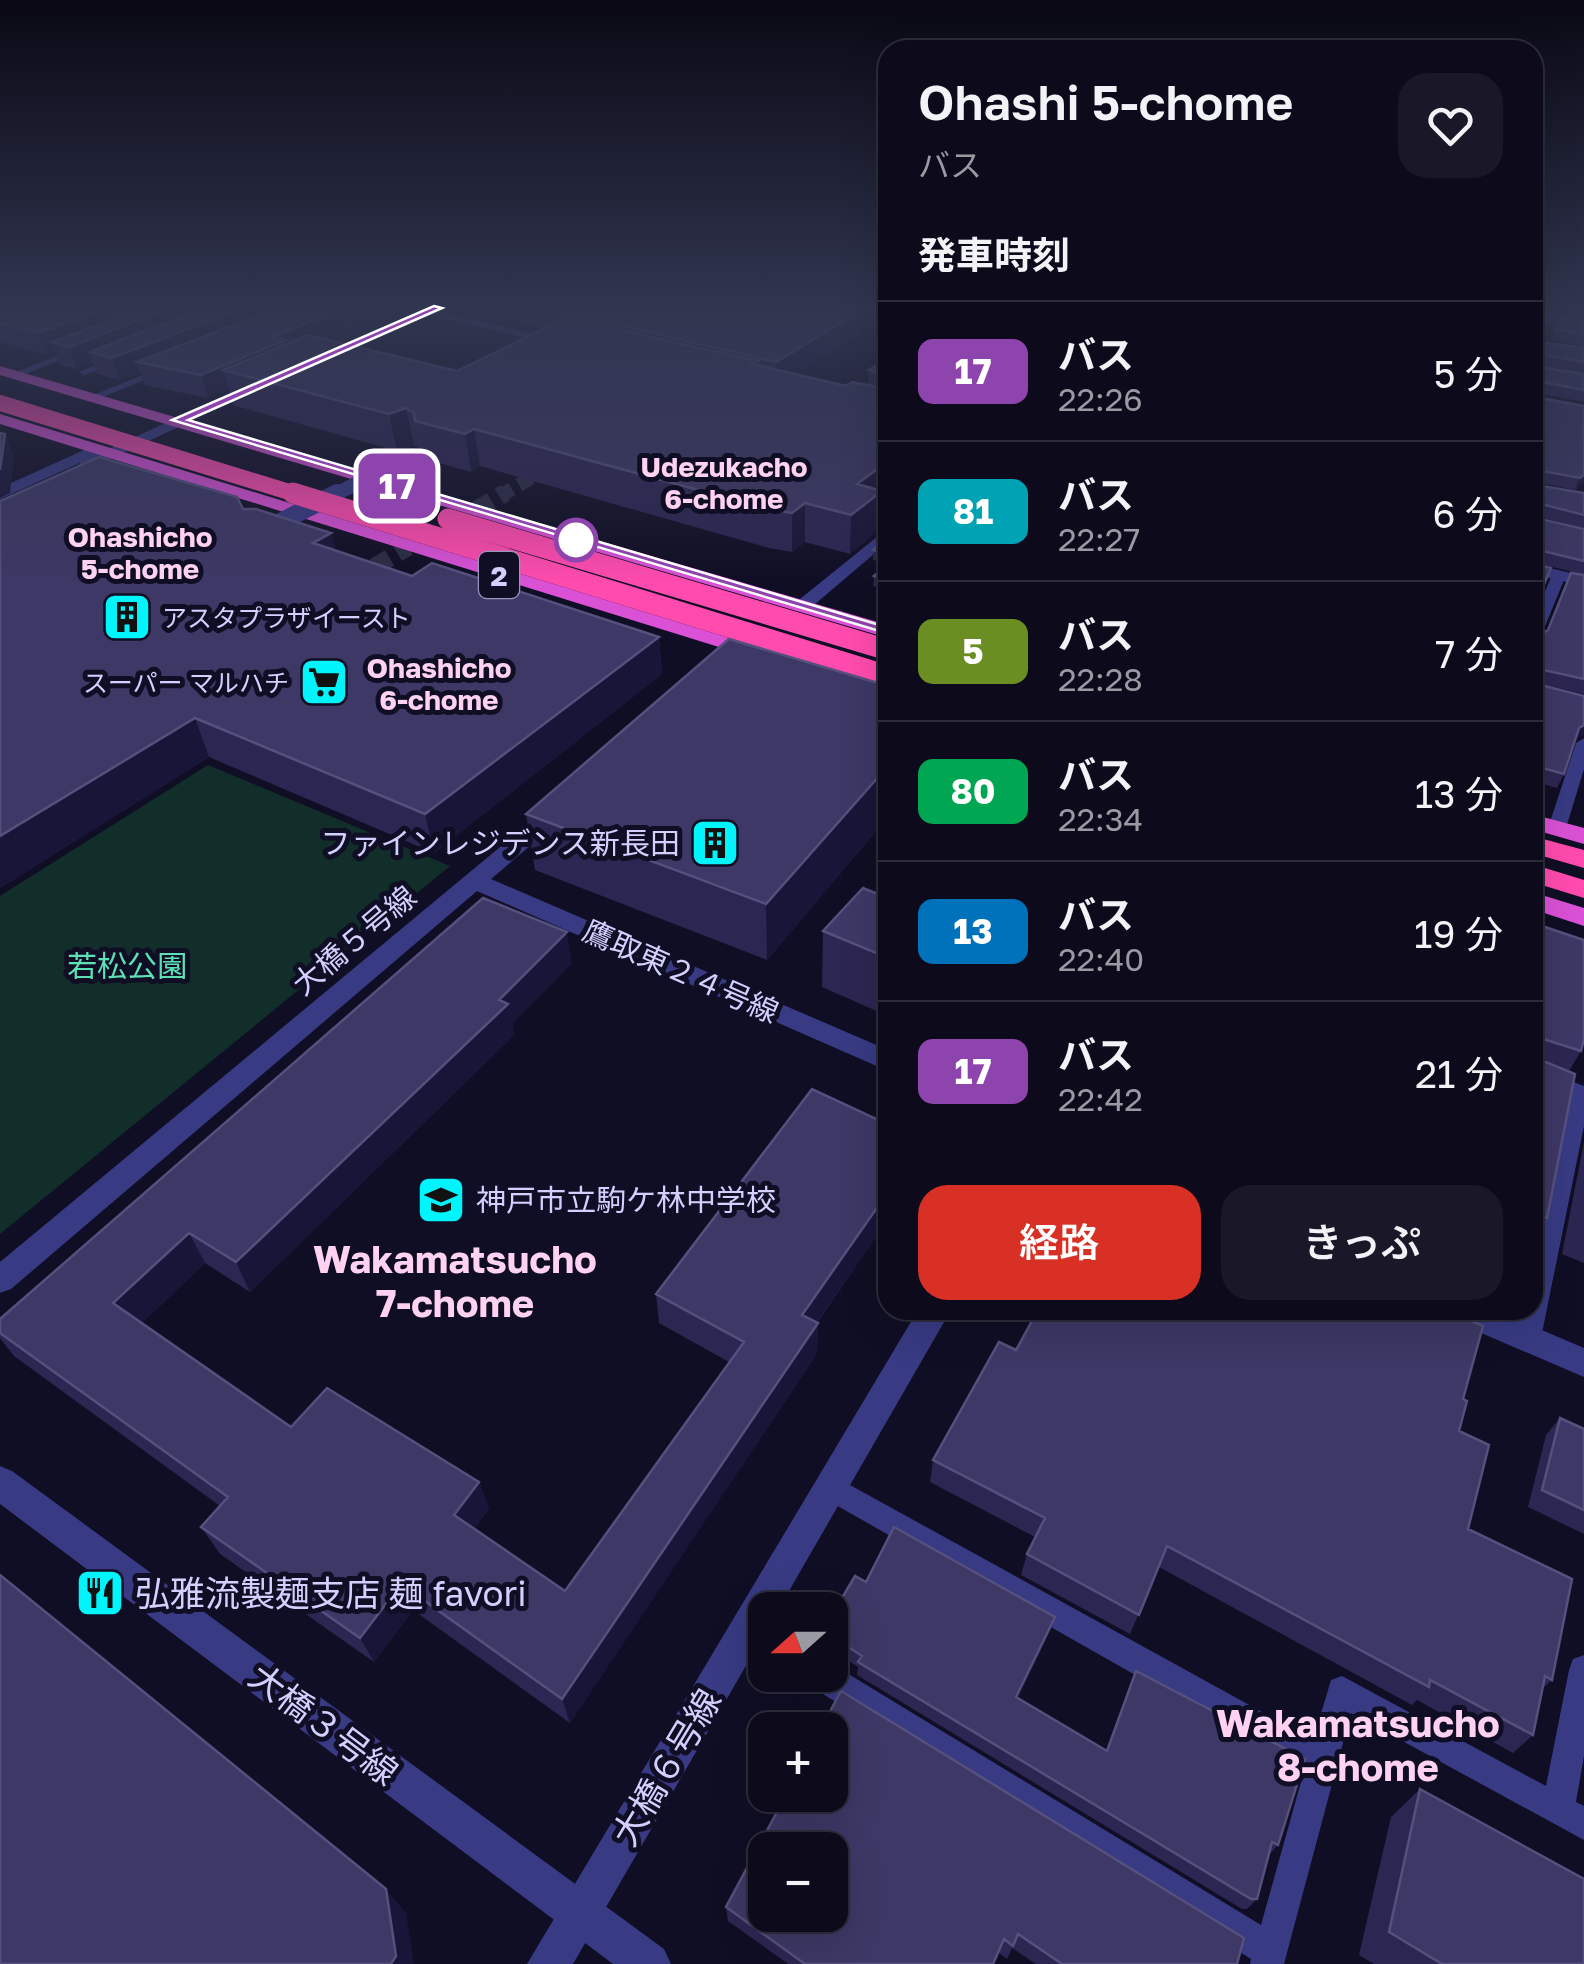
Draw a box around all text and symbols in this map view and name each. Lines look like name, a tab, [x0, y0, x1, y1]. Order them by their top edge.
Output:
text: Ohashi 5-chome	[918, 73, 1293, 131]
button: heart	[1398, 73, 1503, 178]
text: バス	[918, 146, 982, 184]
text: 発車時刻	[918, 232, 1070, 277]
text: バス	[1058, 332, 1134, 377]
text: 17	[954, 350, 992, 392]
text: 5 分	[1433, 351, 1503, 396]
text: 22:26	[1058, 380, 1143, 418]
district label: Udezukacho 6-chome	[640, 450, 808, 515]
line badge: 17	[352, 454, 442, 518]
text: 17	[378, 465, 416, 507]
text: バス	[1058, 472, 1134, 517]
text: 81	[953, 490, 993, 532]
text: 6 分	[1433, 491, 1503, 536]
unlabelled marker	[555, 519, 597, 561]
district label: Ohashicho 5-chome	[68, 520, 212, 585]
text: 22:27	[1058, 520, 1140, 558]
road number: 2	[479, 552, 519, 598]
building icon: アスタプラザイースト	[101, 591, 153, 643]
place label: アスタプラザイースト	[162, 602, 411, 633]
text: バス	[1058, 612, 1134, 657]
text: 5	[962, 630, 984, 672]
text: 7 分	[1435, 631, 1503, 676]
district label: Ohashicho 6-chome	[367, 651, 511, 716]
supermarket icon: スーパー マルハチ	[298, 656, 350, 708]
text: 22:28	[1058, 660, 1143, 698]
place label: スーパー マルハチ	[83, 667, 289, 698]
text: バス	[1058, 752, 1134, 797]
text: 80	[950, 770, 996, 812]
text: 13 分	[1415, 771, 1503, 816]
text: 22:34	[1058, 800, 1143, 838]
building icon: ファインレジデンス新長田	[689, 817, 741, 869]
place label: ファインレジデンス新長田	[321, 825, 680, 861]
street label: 大橋５号線	[285, 878, 423, 1002]
text: バス	[1058, 892, 1134, 937]
text: 13	[953, 910, 993, 952]
text: 19 分	[1414, 911, 1503, 956]
street label: 鷹取東２４号線	[578, 912, 784, 1030]
text: 22:40	[1058, 940, 1144, 978]
park label: 若松公園	[67, 948, 187, 984]
text: バス	[1058, 1032, 1134, 1077]
text: 17	[954, 1050, 992, 1092]
text: 21 分	[1415, 1051, 1503, 1096]
text: 22:42	[1058, 1080, 1143, 1118]
school or university icon: 神戸市立駒ケ林中学校	[415, 1174, 467, 1226]
place label: 神戸市立駒ケ林中学校	[476, 1182, 776, 1218]
button: 経路	[918, 1185, 1201, 1300]
button: きっぷ	[1221, 1185, 1503, 1300]
district label: Wakamatsucho 7-chome	[313, 1236, 597, 1325]
restaurant icon: 弘雅流製麺支店 麺 favori	[74, 1567, 126, 1619]
place label: 弘雅流製麺支店 麺 favori	[135, 1572, 527, 1614]
north arrow	[748, 1592, 848, 1692]
map controls	[748, 1592, 848, 1932]
street label: 大橋３号線	[241, 1655, 407, 1793]
street label: 大橋６号線	[603, 1681, 729, 1853]
district label: Wakamatsucho 8-chome	[1216, 1700, 1500, 1789]
button: +	[748, 1712, 848, 1812]
button: −	[748, 1832, 848, 1932]

